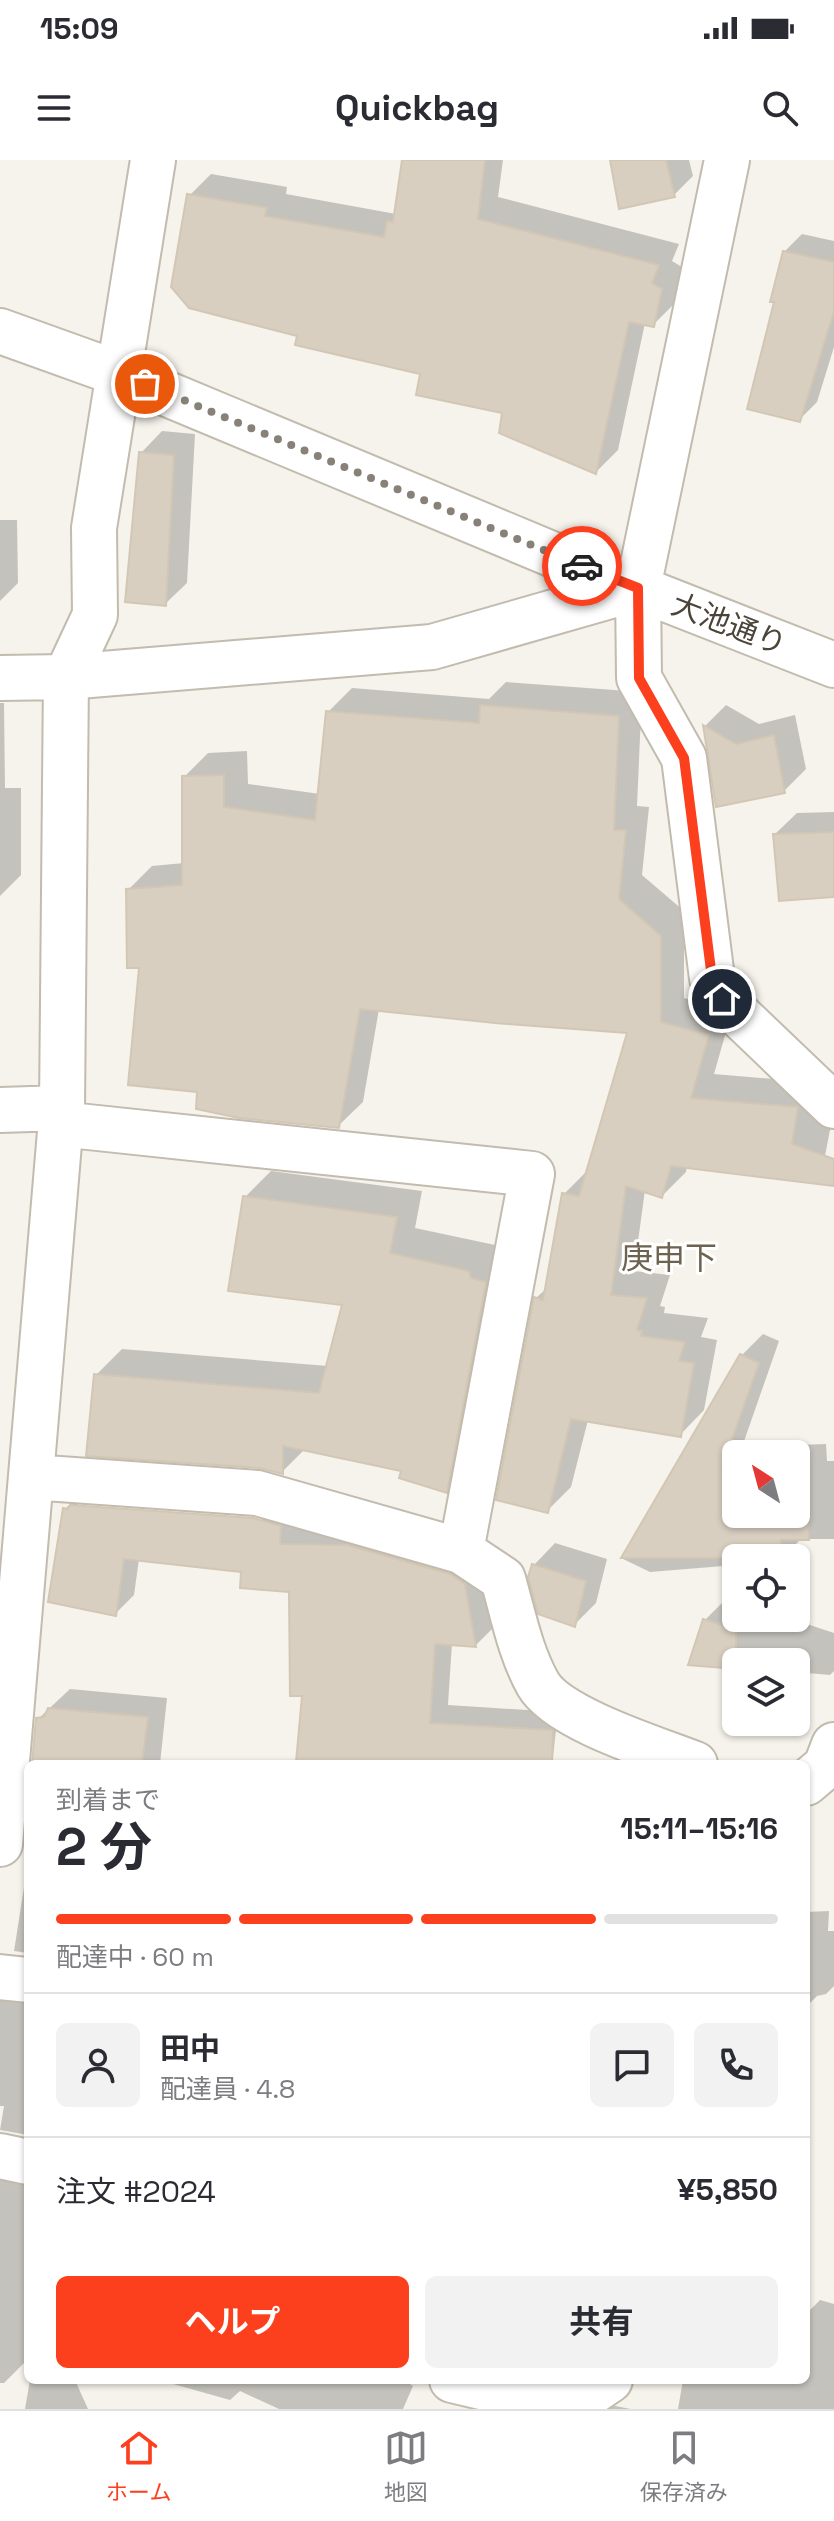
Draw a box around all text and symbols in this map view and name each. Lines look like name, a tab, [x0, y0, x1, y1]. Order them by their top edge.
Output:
text: 15:09	[40, 9, 118, 48]
text: Quickbag	[335, 85, 499, 131]
icon: menu	[32, 86, 76, 130]
icon: search	[758, 86, 802, 130]
pin	[111, 350, 179, 418]
icon: bag	[123, 362, 167, 406]
courier	[542, 526, 622, 606]
icon: car	[560, 544, 604, 588]
street label: 大池通り	[666, 584, 792, 664]
pin	[688, 965, 756, 1033]
icon: home	[700, 977, 744, 1021]
district label: 庚申下	[621, 1238, 717, 1278]
north arrow	[722, 1440, 810, 1528]
map controls	[722, 1440, 810, 1736]
button: locate	[722, 1544, 810, 1632]
button: layers	[722, 1648, 810, 1736]
text: 到着まで	[56, 1783, 160, 1817]
text: 15:11–15:16	[620, 1809, 778, 1848]
text: 2 分	[56, 1814, 152, 1880]
text: 配達中 · 60 m	[56, 1940, 214, 1974]
button: person	[56, 2023, 140, 2107]
button: chat	[590, 2023, 674, 2107]
button: phone	[694, 2023, 778, 2107]
text: 田中	[160, 2029, 220, 2068]
text: 配達員 · 4.8	[160, 2072, 295, 2106]
text: ¥5,850	[677, 2170, 778, 2209]
text: 注文 #2024	[56, 2172, 216, 2211]
button: ヘルプ	[56, 2276, 409, 2368]
button: 共有	[425, 2276, 778, 2368]
tab: ホーム	[106, 2426, 171, 2506]
tab: 地図	[384, 2426, 428, 2506]
tab: 保存済み	[640, 2426, 728, 2506]

